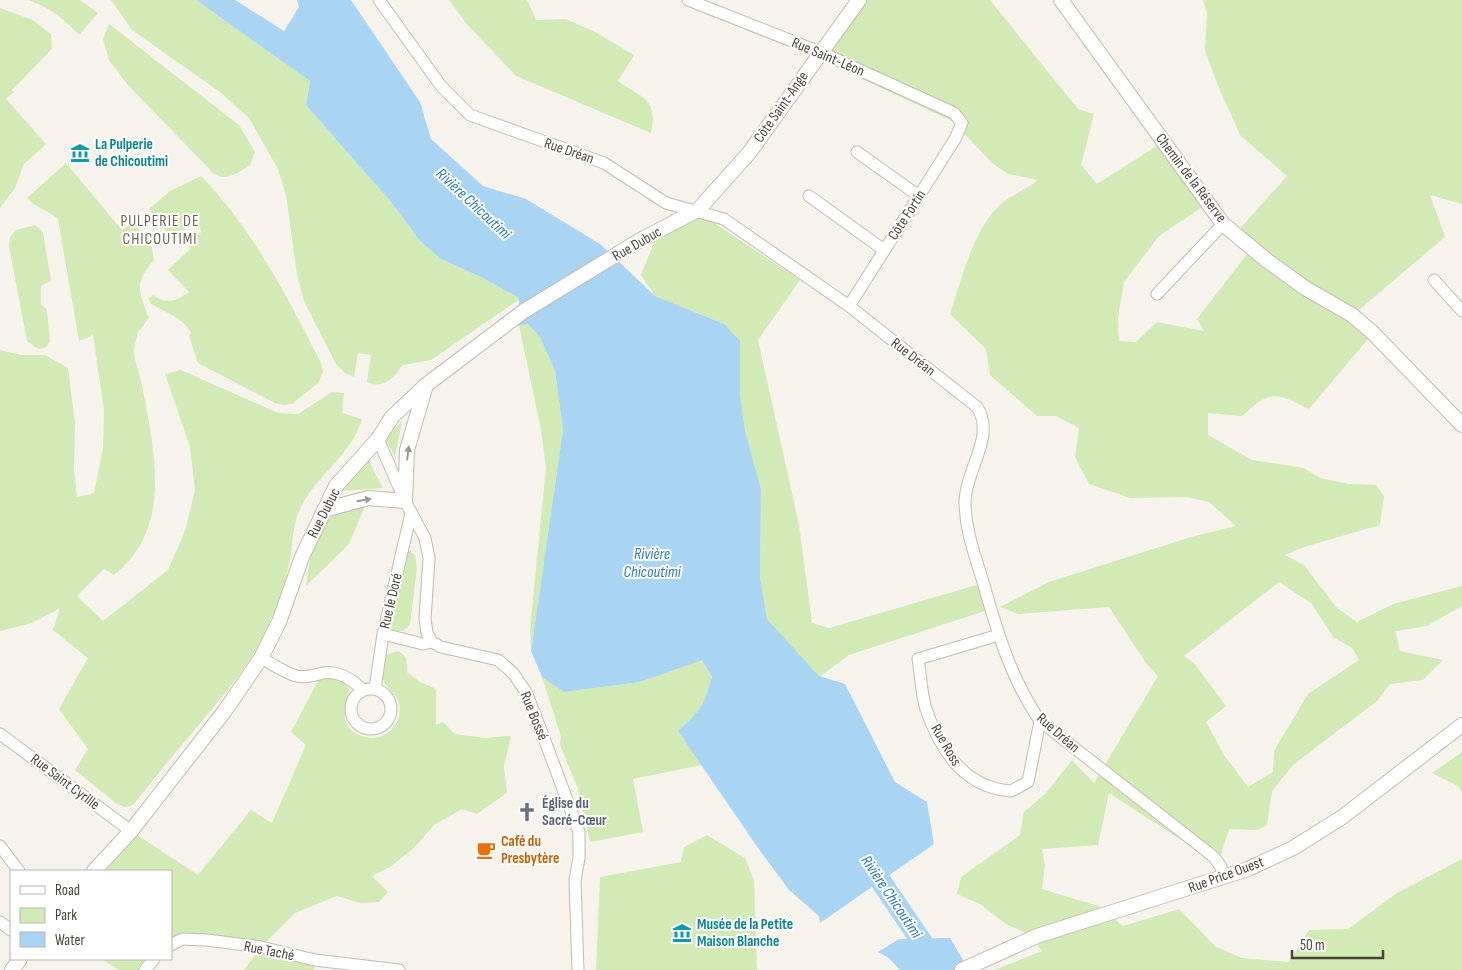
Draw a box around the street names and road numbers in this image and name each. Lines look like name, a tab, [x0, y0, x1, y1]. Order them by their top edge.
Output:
street label: Rue Saint-Léon	[789, 33, 867, 81]
street label: Côte Saint-Ange	[750, 68, 812, 146]
street label: Chemin de la Réserve	[1151, 130, 1231, 226]
street label: Rue Dréan	[542, 134, 596, 168]
street label: Côte Fortin	[884, 186, 930, 244]
street label: Rue Dubuc	[609, 222, 665, 266]
street label: Rue Dréan	[887, 334, 939, 380]
street label: Rue Dubuc	[303, 485, 345, 541]
street label: Rue le Doré	[375, 571, 407, 631]
street label: Rue Bossé	[516, 689, 552, 743]
street label: Rue Dréan	[1032, 709, 1084, 757]
street label: Rue Ross	[926, 721, 966, 769]
street label: Rue Saint Cyrille	[27, 750, 103, 814]
street label: Rue Price Ouest	[1186, 852, 1267, 897]
street label: Rue Taché	[242, 937, 296, 965]

